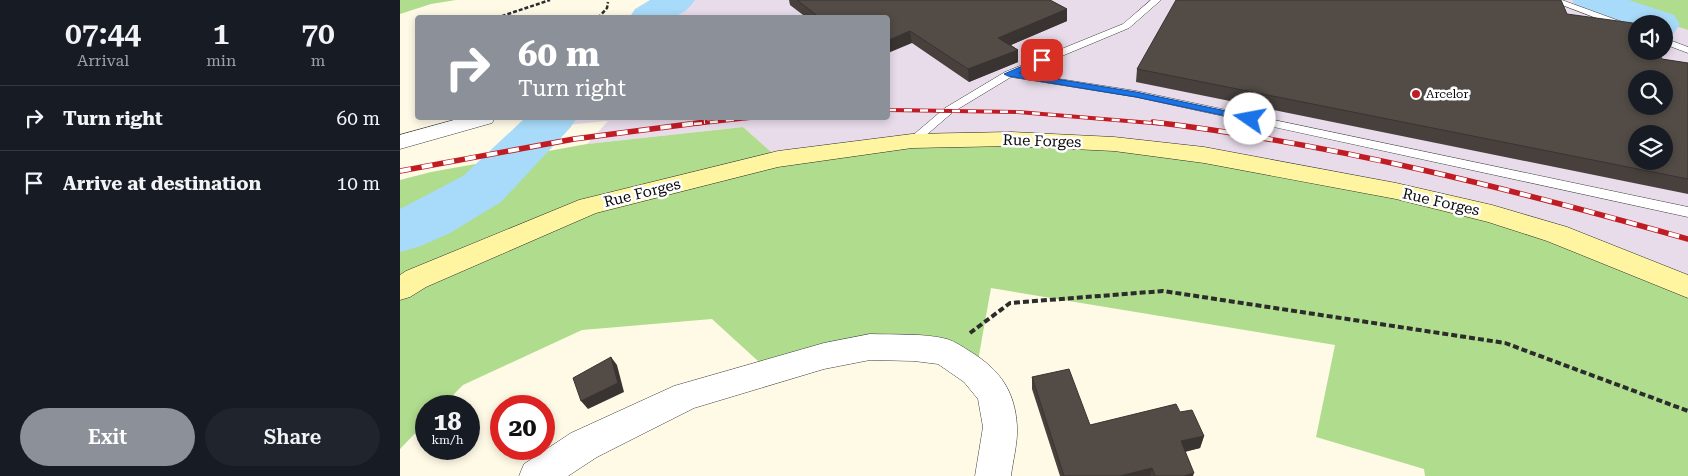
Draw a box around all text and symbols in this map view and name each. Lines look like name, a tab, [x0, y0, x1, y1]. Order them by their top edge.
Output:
map controls	[1628, 15, 1673, 170]
button: sound	[1628, 15, 1673, 60]
text: 07:44	[65, 16, 141, 51]
text: 1	[213, 16, 230, 51]
text: 70	[301, 16, 335, 51]
text: 60 m	[518, 34, 600, 75]
icon: right	[435, 35, 500, 100]
pin	[1021, 39, 1063, 81]
icon: arrive	[1028, 46, 1056, 74]
text: Arrival	[77, 51, 129, 70]
text: min	[206, 51, 236, 70]
text: m	[311, 51, 325, 70]
button: search	[1628, 70, 1673, 115]
text: Turn right	[518, 76, 626, 101]
place label: Arcelor	[1426, 87, 1468, 101]
marker: Arcelor	[1410, 88, 1422, 100]
position arrow	[1223, 92, 1275, 144]
icon: right	[20, 104, 48, 132]
text: Turn right	[63, 107, 163, 130]
text: 60 m	[337, 107, 380, 130]
button: layers	[1628, 125, 1673, 170]
street label: Rue Forges	[1002, 131, 1082, 151]
icon: arrive	[20, 169, 48, 197]
text: Arrive at destination	[63, 172, 261, 195]
text: 10 m	[337, 172, 380, 195]
street label: Rue Forges	[602, 175, 682, 211]
street label: Rue Forges	[1401, 184, 1481, 220]
speed limit sign: 20	[490, 395, 555, 460]
text: 18	[433, 407, 462, 436]
button: Exit	[20, 408, 195, 466]
button: Share	[205, 408, 380, 466]
text: km/h	[431, 433, 464, 447]

